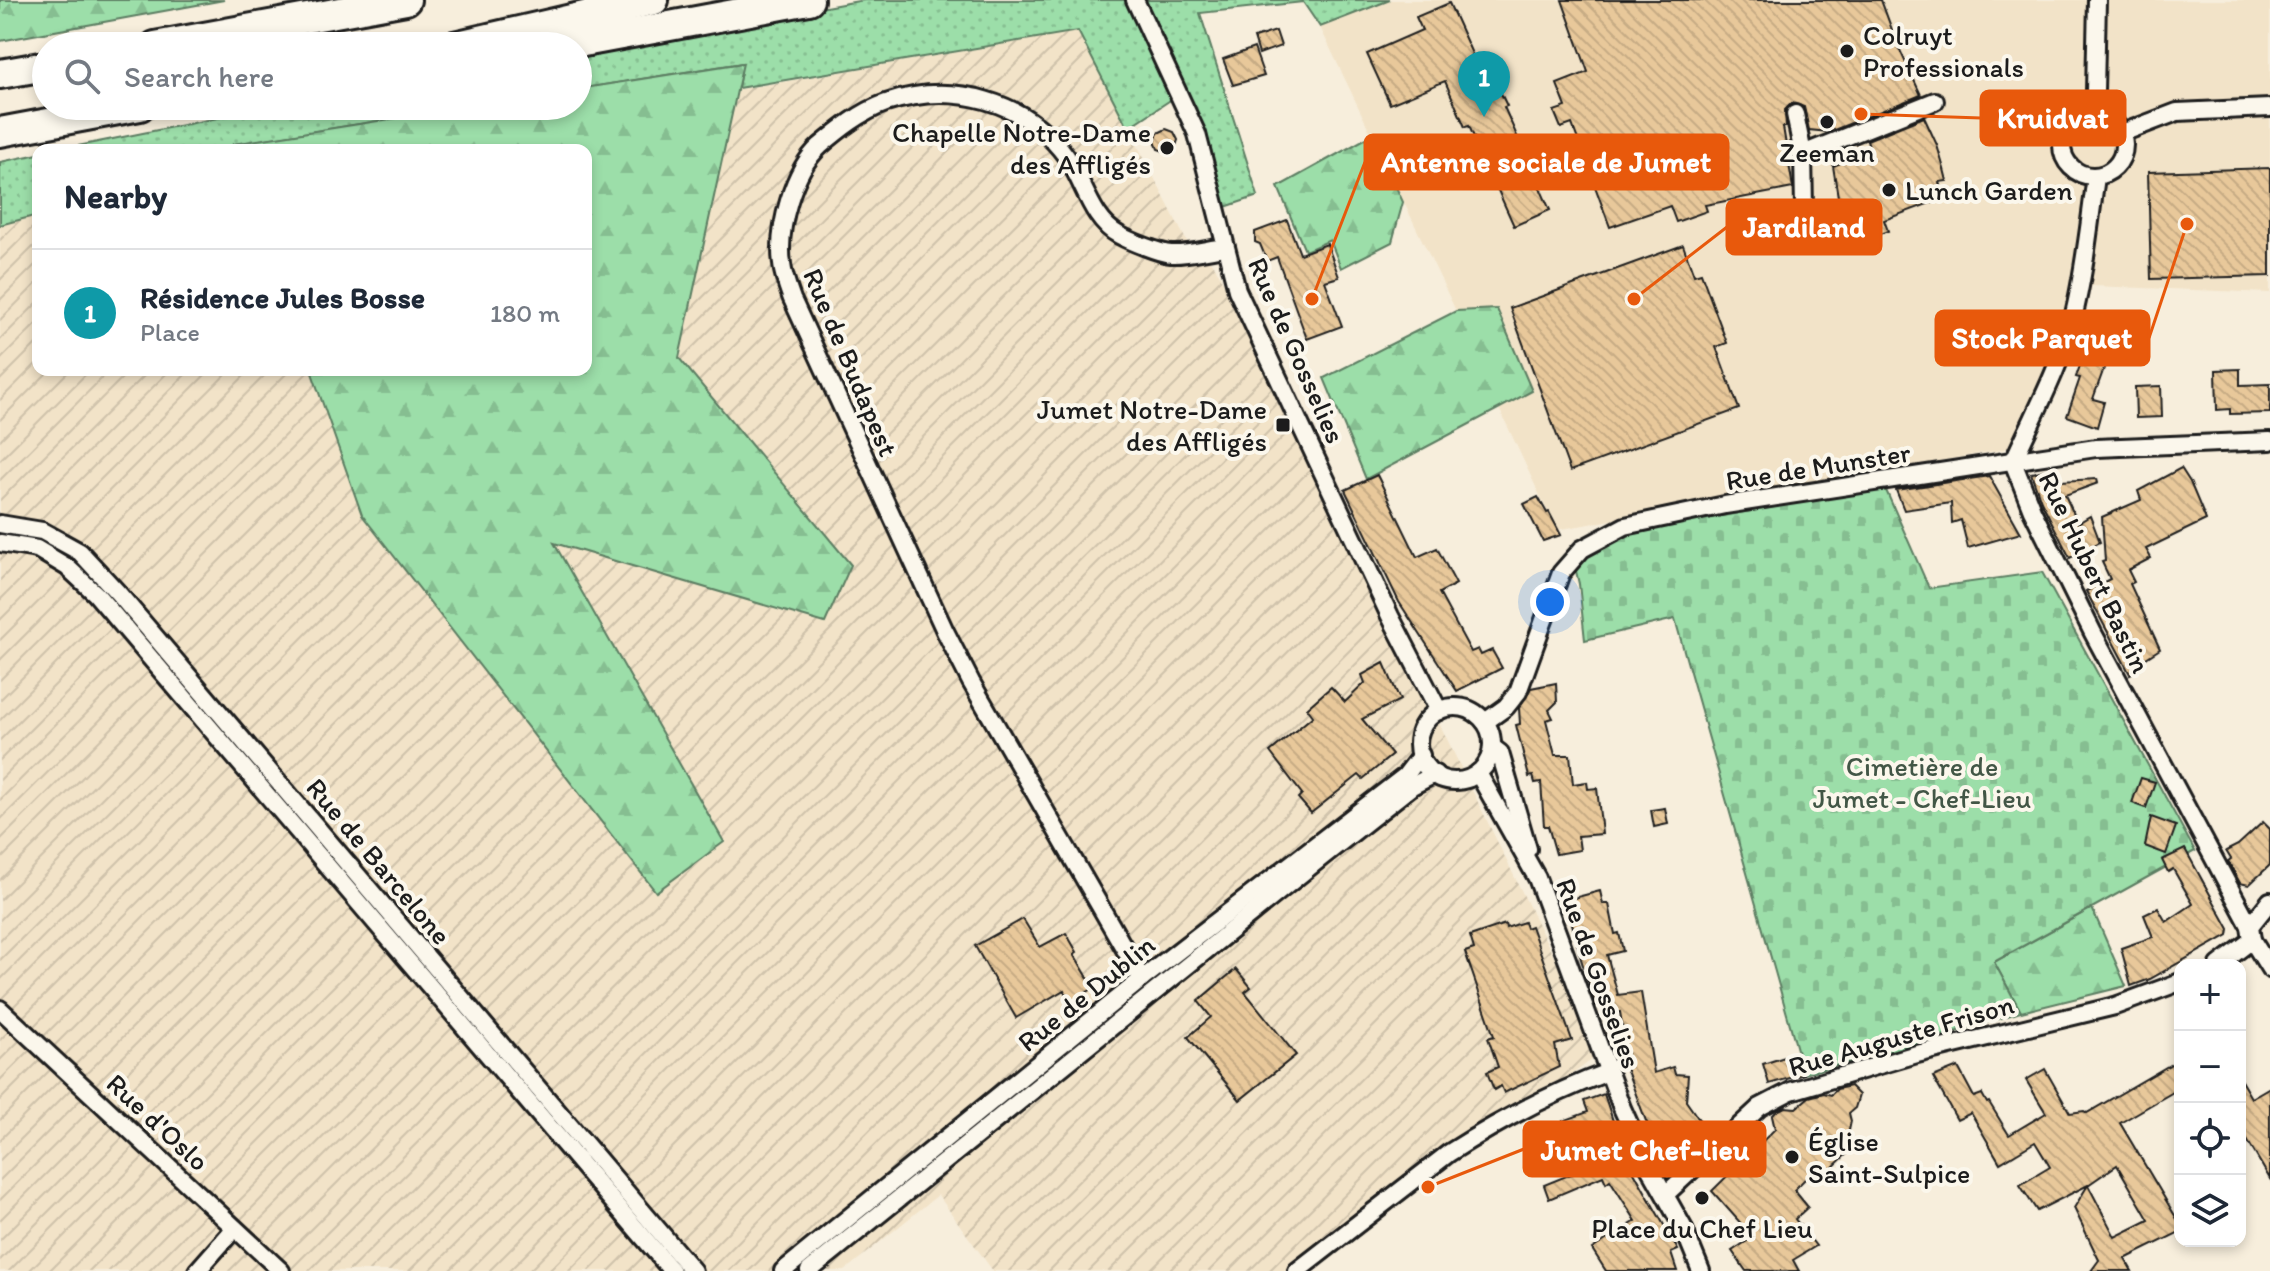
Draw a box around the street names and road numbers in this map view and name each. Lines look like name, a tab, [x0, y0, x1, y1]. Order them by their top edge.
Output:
street label: Rue de Gosselies	[1241, 252, 1353, 448]
street label: Rue de Budapest	[796, 263, 906, 461]
street label: Rue de Munster	[1723, 435, 1913, 497]
street label: Rue Hubert Bastin	[2031, 466, 2159, 678]
street label: Rue de Barcelone	[299, 771, 459, 951]
street label: Rue de Gosselies	[1549, 873, 1649, 1073]
street label: Rue de Dublin	[1011, 927, 1162, 1059]
street label: Rue Auguste Frison	[1784, 987, 2018, 1083]
street label: Rue d'Oslo	[100, 1066, 216, 1178]

